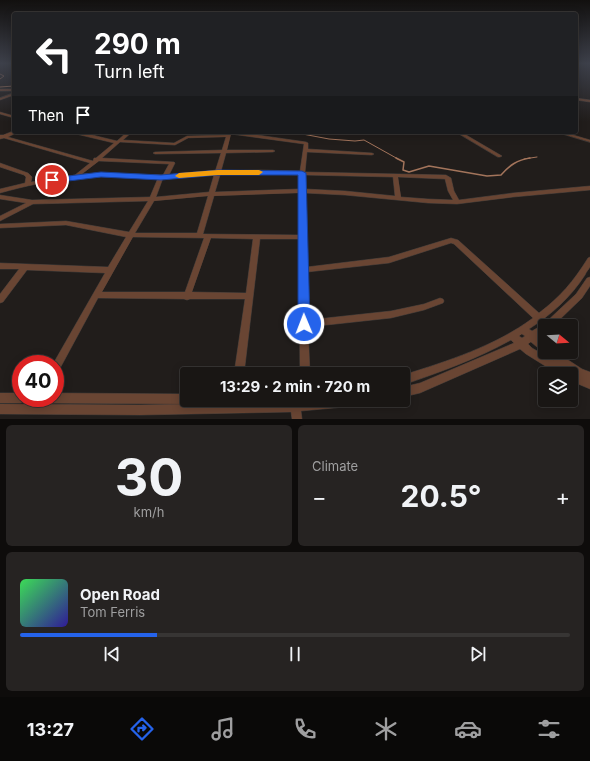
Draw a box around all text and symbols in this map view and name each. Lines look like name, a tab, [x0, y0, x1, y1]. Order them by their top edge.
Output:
text: 290 m	[94, 27, 181, 61]
icon: left	[28, 28, 80, 80]
text: Turn left	[94, 61, 164, 82]
icon: arrive	[72, 104, 94, 126]
text: Then	[28, 106, 64, 125]
pin	[35, 163, 69, 197]
icon: arrive	[41, 169, 63, 191]
position arrow	[283, 303, 325, 345]
north arrow	[538, 319, 578, 359]
map controls	[538, 319, 578, 407]
speed limit sign: 40	[12, 355, 64, 407]
button: layers	[538, 367, 578, 407]
text: 13:29 · 2 min · 720 m	[220, 377, 370, 396]
text: 30	[115, 446, 183, 509]
text: Climate	[312, 458, 358, 474]
text: 20.5°	[401, 478, 481, 514]
text: −	[312, 484, 327, 510]
text: +	[555, 484, 570, 510]
text: km/h	[134, 504, 164, 520]
text: Open Road	[80, 585, 160, 604]
text: Tom Ferris	[80, 604, 145, 620]
icon: previous	[101, 643, 123, 665]
icon: pause	[284, 643, 306, 665]
icon: next	[467, 643, 489, 665]
icon: directions	[128, 715, 156, 743]
icon: music	[209, 715, 237, 743]
icon: phone	[291, 715, 319, 743]
icon: climate	[372, 715, 400, 743]
icon: car	[454, 715, 482, 743]
icon: filters	[535, 715, 563, 743]
text: 13:27	[27, 719, 74, 740]

